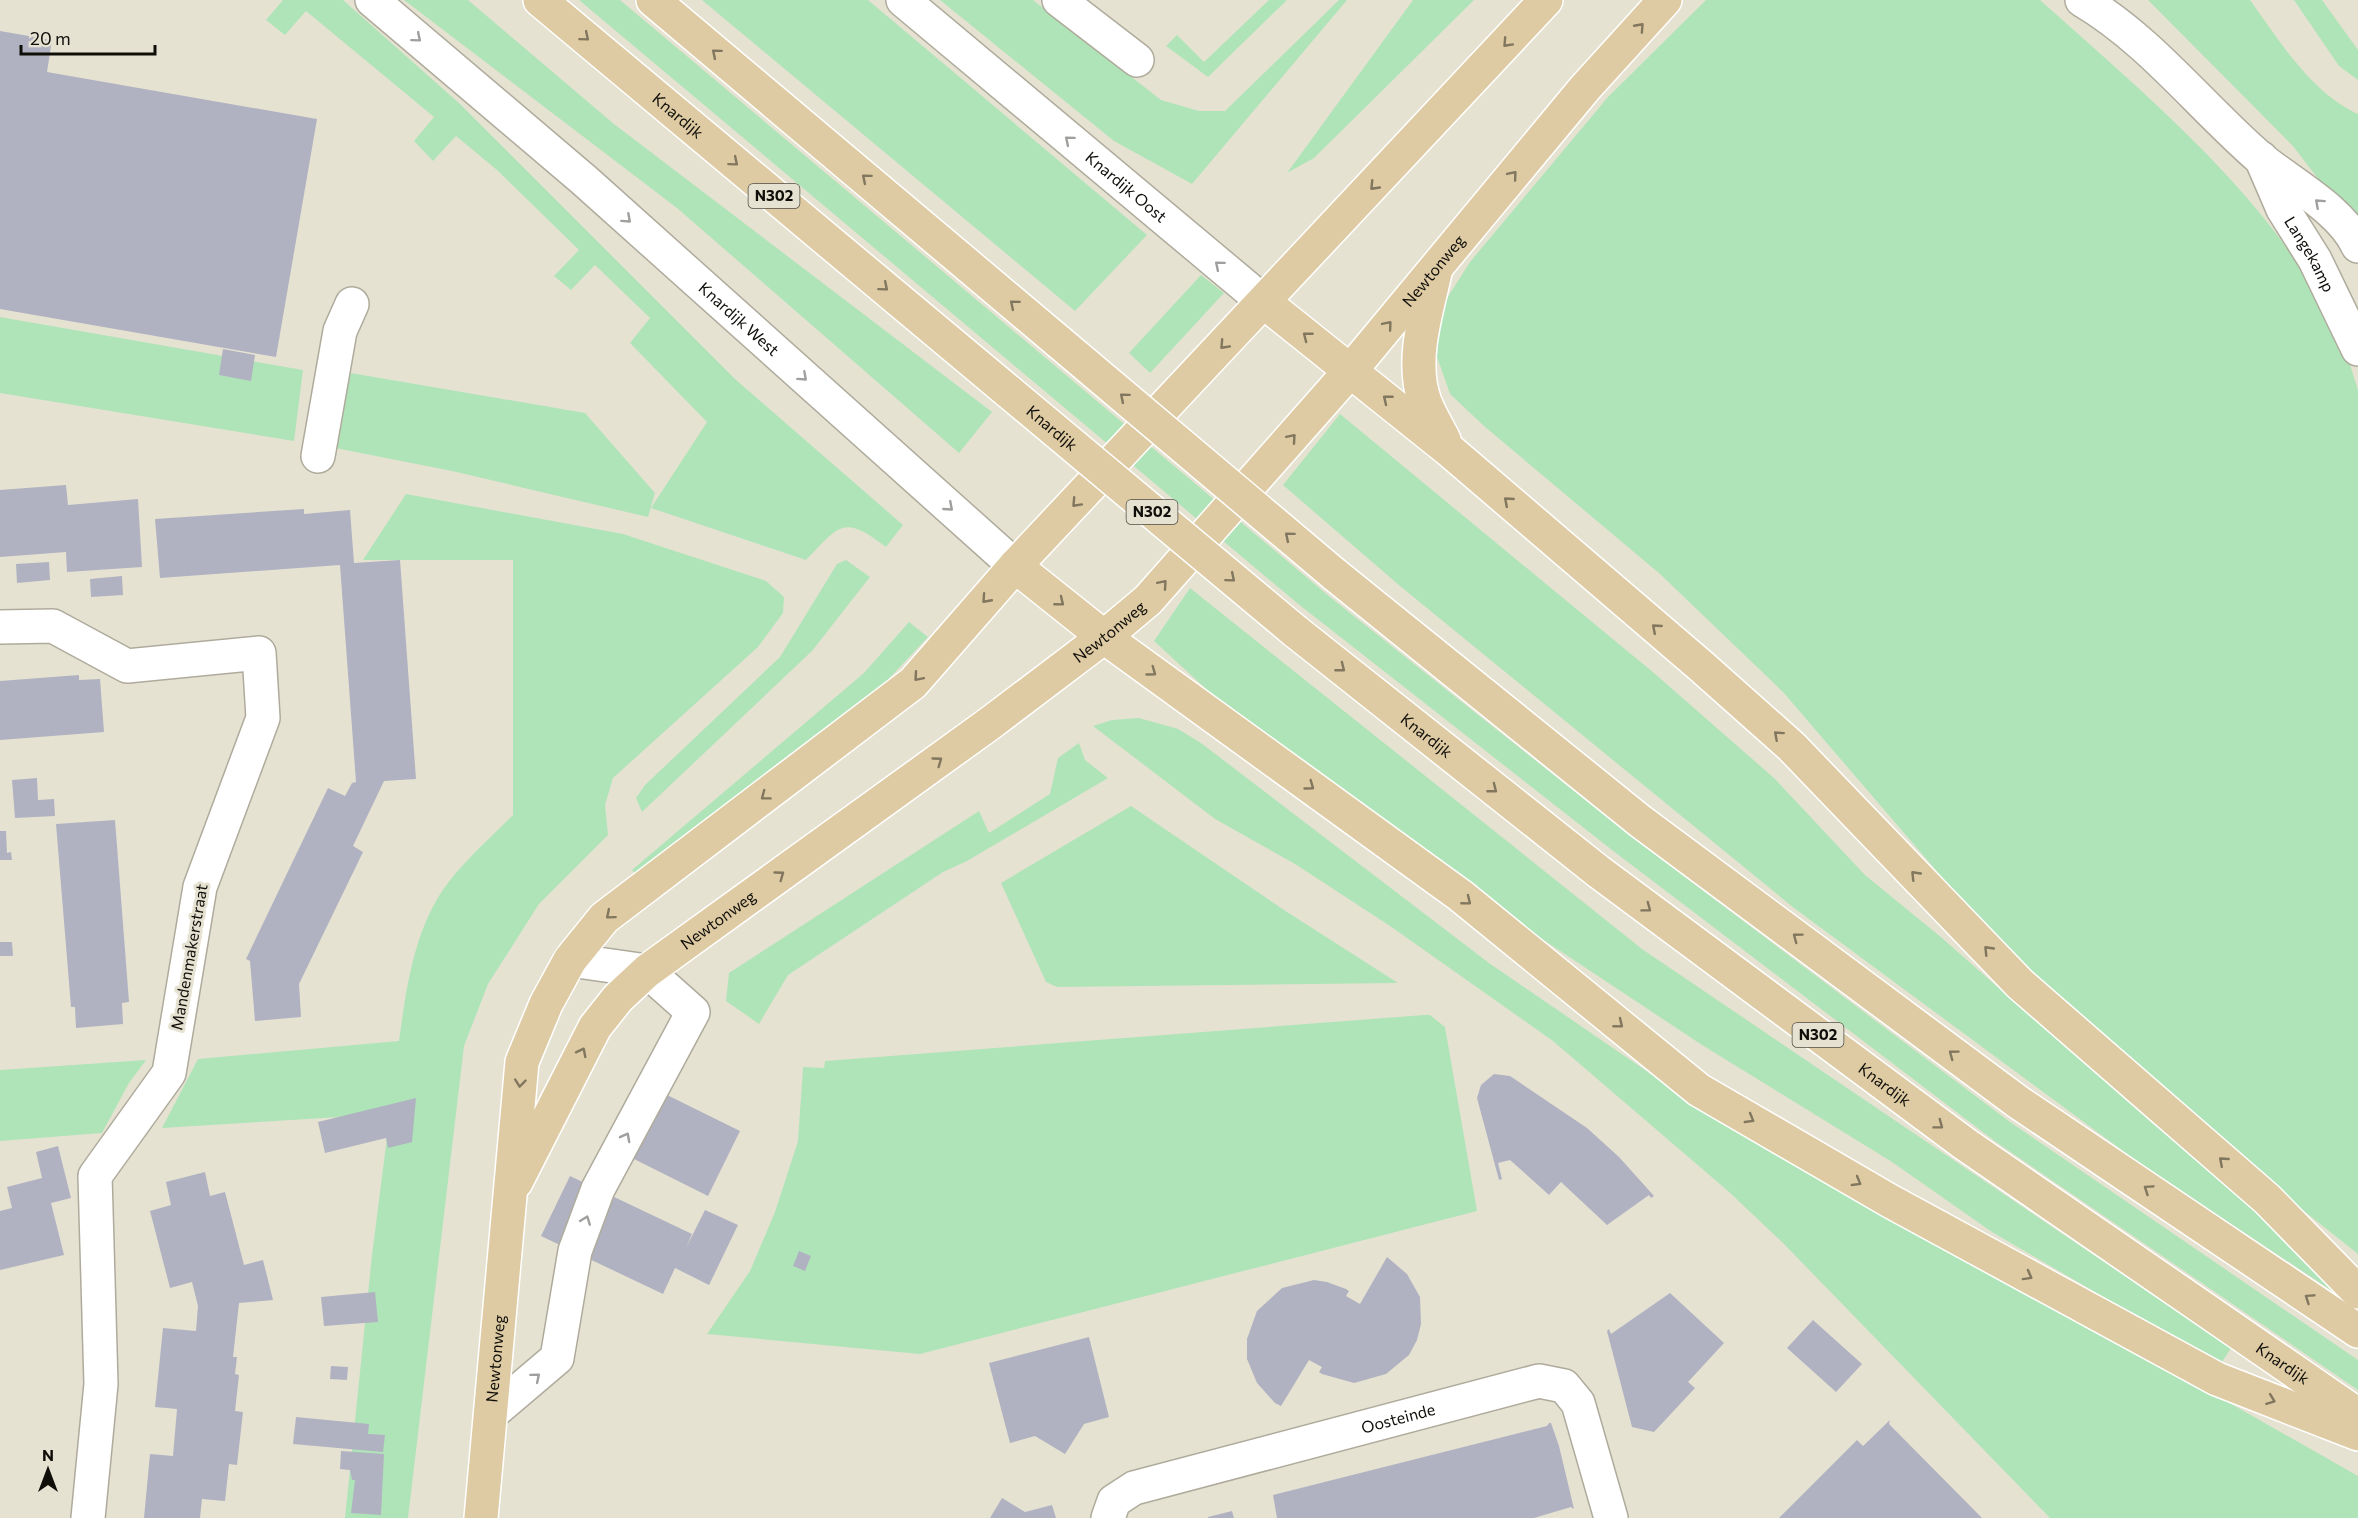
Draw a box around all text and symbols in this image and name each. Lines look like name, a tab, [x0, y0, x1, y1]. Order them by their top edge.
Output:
scale bar	[21, 18, 154, 56]
one-way arrow	[1633, 23, 1644, 34]
text: 20 m	[30, 27, 71, 49]
one-way arrow	[578, 30, 589, 41]
one-way arrow	[410, 31, 421, 42]
one-way arrow	[1503, 36, 1514, 47]
one-way arrow	[712, 49, 723, 60]
street label: Knardijk	[649, 88, 708, 142]
one-way arrow	[1065, 136, 1076, 147]
street label: Knardijk Oost	[1082, 147, 1171, 226]
one-way arrow	[727, 155, 738, 166]
one-way arrow	[1506, 171, 1517, 182]
one-way arrow	[862, 174, 873, 185]
one-way arrow	[1370, 179, 1381, 190]
road number: N302	[748, 184, 800, 208]
one-way arrow	[2316, 199, 2326, 210]
one-way arrow	[620, 212, 631, 223]
street label: Langekamp	[2281, 212, 2339, 295]
street label: Newtonweg	[1398, 230, 1469, 310]
one-way arrow	[1215, 261, 1226, 272]
street label: Knardijk West	[695, 278, 784, 359]
one-way arrow	[877, 280, 888, 291]
one-way arrow	[1010, 300, 1021, 311]
one-way arrow	[1381, 321, 1392, 332]
one-way arrow	[1303, 332, 1314, 343]
one-way arrow	[1220, 338, 1231, 349]
one-way arrow	[797, 370, 807, 381]
one-way arrow	[1120, 393, 1131, 404]
one-way arrow	[1383, 396, 1394, 407]
street label: Knardijk	[1023, 401, 1082, 454]
one-way arrow	[1285, 434, 1296, 445]
one-way arrow	[1073, 495, 1084, 506]
one-way arrow	[1504, 497, 1515, 508]
one-way arrow	[942, 500, 953, 511]
road number: N302	[1126, 500, 1178, 524]
one-way arrow	[1285, 532, 1296, 543]
one-way arrow	[1224, 571, 1235, 582]
one-way arrow	[1156, 580, 1167, 591]
one-way arrow	[982, 592, 993, 603]
one-way arrow	[1053, 594, 1064, 605]
street label: Newtonweg	[1069, 596, 1149, 666]
one-way arrow	[1652, 624, 1663, 635]
one-way arrow	[1334, 660, 1345, 671]
one-way arrow	[1145, 665, 1156, 676]
one-way arrow	[914, 670, 925, 680]
street label: Knardijk	[1397, 709, 1457, 761]
one-way arrow	[1775, 731, 1785, 742]
one-way arrow	[931, 757, 942, 768]
one-way arrow	[1303, 779, 1314, 790]
one-way arrow	[1487, 781, 1498, 792]
one-way arrow	[760, 789, 771, 800]
one-way arrow	[773, 871, 784, 882]
one-way arrow	[1911, 871, 1922, 882]
street label: Mandenmakerstraat	[166, 882, 211, 1031]
street label: Newtonweg	[676, 886, 759, 953]
one-way arrow	[1460, 894, 1471, 905]
one-way arrow	[1641, 901, 1652, 912]
one-way arrow	[606, 907, 617, 918]
one-way arrow	[1792, 934, 1803, 945]
one-way arrow	[1984, 947, 1995, 958]
one-way arrow	[1612, 1017, 1623, 1028]
road number: N302	[1792, 1023, 1844, 1047]
one-way arrow	[575, 1048, 586, 1059]
one-way arrow	[1949, 1050, 1960, 1061]
street label: Knardijk	[1855, 1058, 1915, 1110]
one-way arrow	[514, 1079, 527, 1088]
one-way arrow	[1744, 1112, 1754, 1124]
one-way arrow	[1932, 1117, 1943, 1128]
one-way arrow	[619, 1133, 630, 1144]
one-way arrow	[2219, 1157, 2230, 1168]
one-way arrow	[1851, 1175, 1862, 1186]
one-way arrow	[2143, 1185, 2154, 1196]
one-way arrow	[579, 1215, 592, 1226]
one-way arrow	[2022, 1269, 2032, 1280]
one-way arrow	[2305, 1294, 2316, 1305]
street label: Newtonweg	[481, 1314, 508, 1403]
street label: Knardijk	[2253, 1338, 2314, 1388]
one-way arrow	[529, 1373, 540, 1384]
one-way arrow	[2265, 1393, 2276, 1405]
street label: Oosteinde	[1359, 1399, 1437, 1437]
north arrow	[18, 1440, 78, 1500]
text: N	[42, 1445, 54, 1464]

